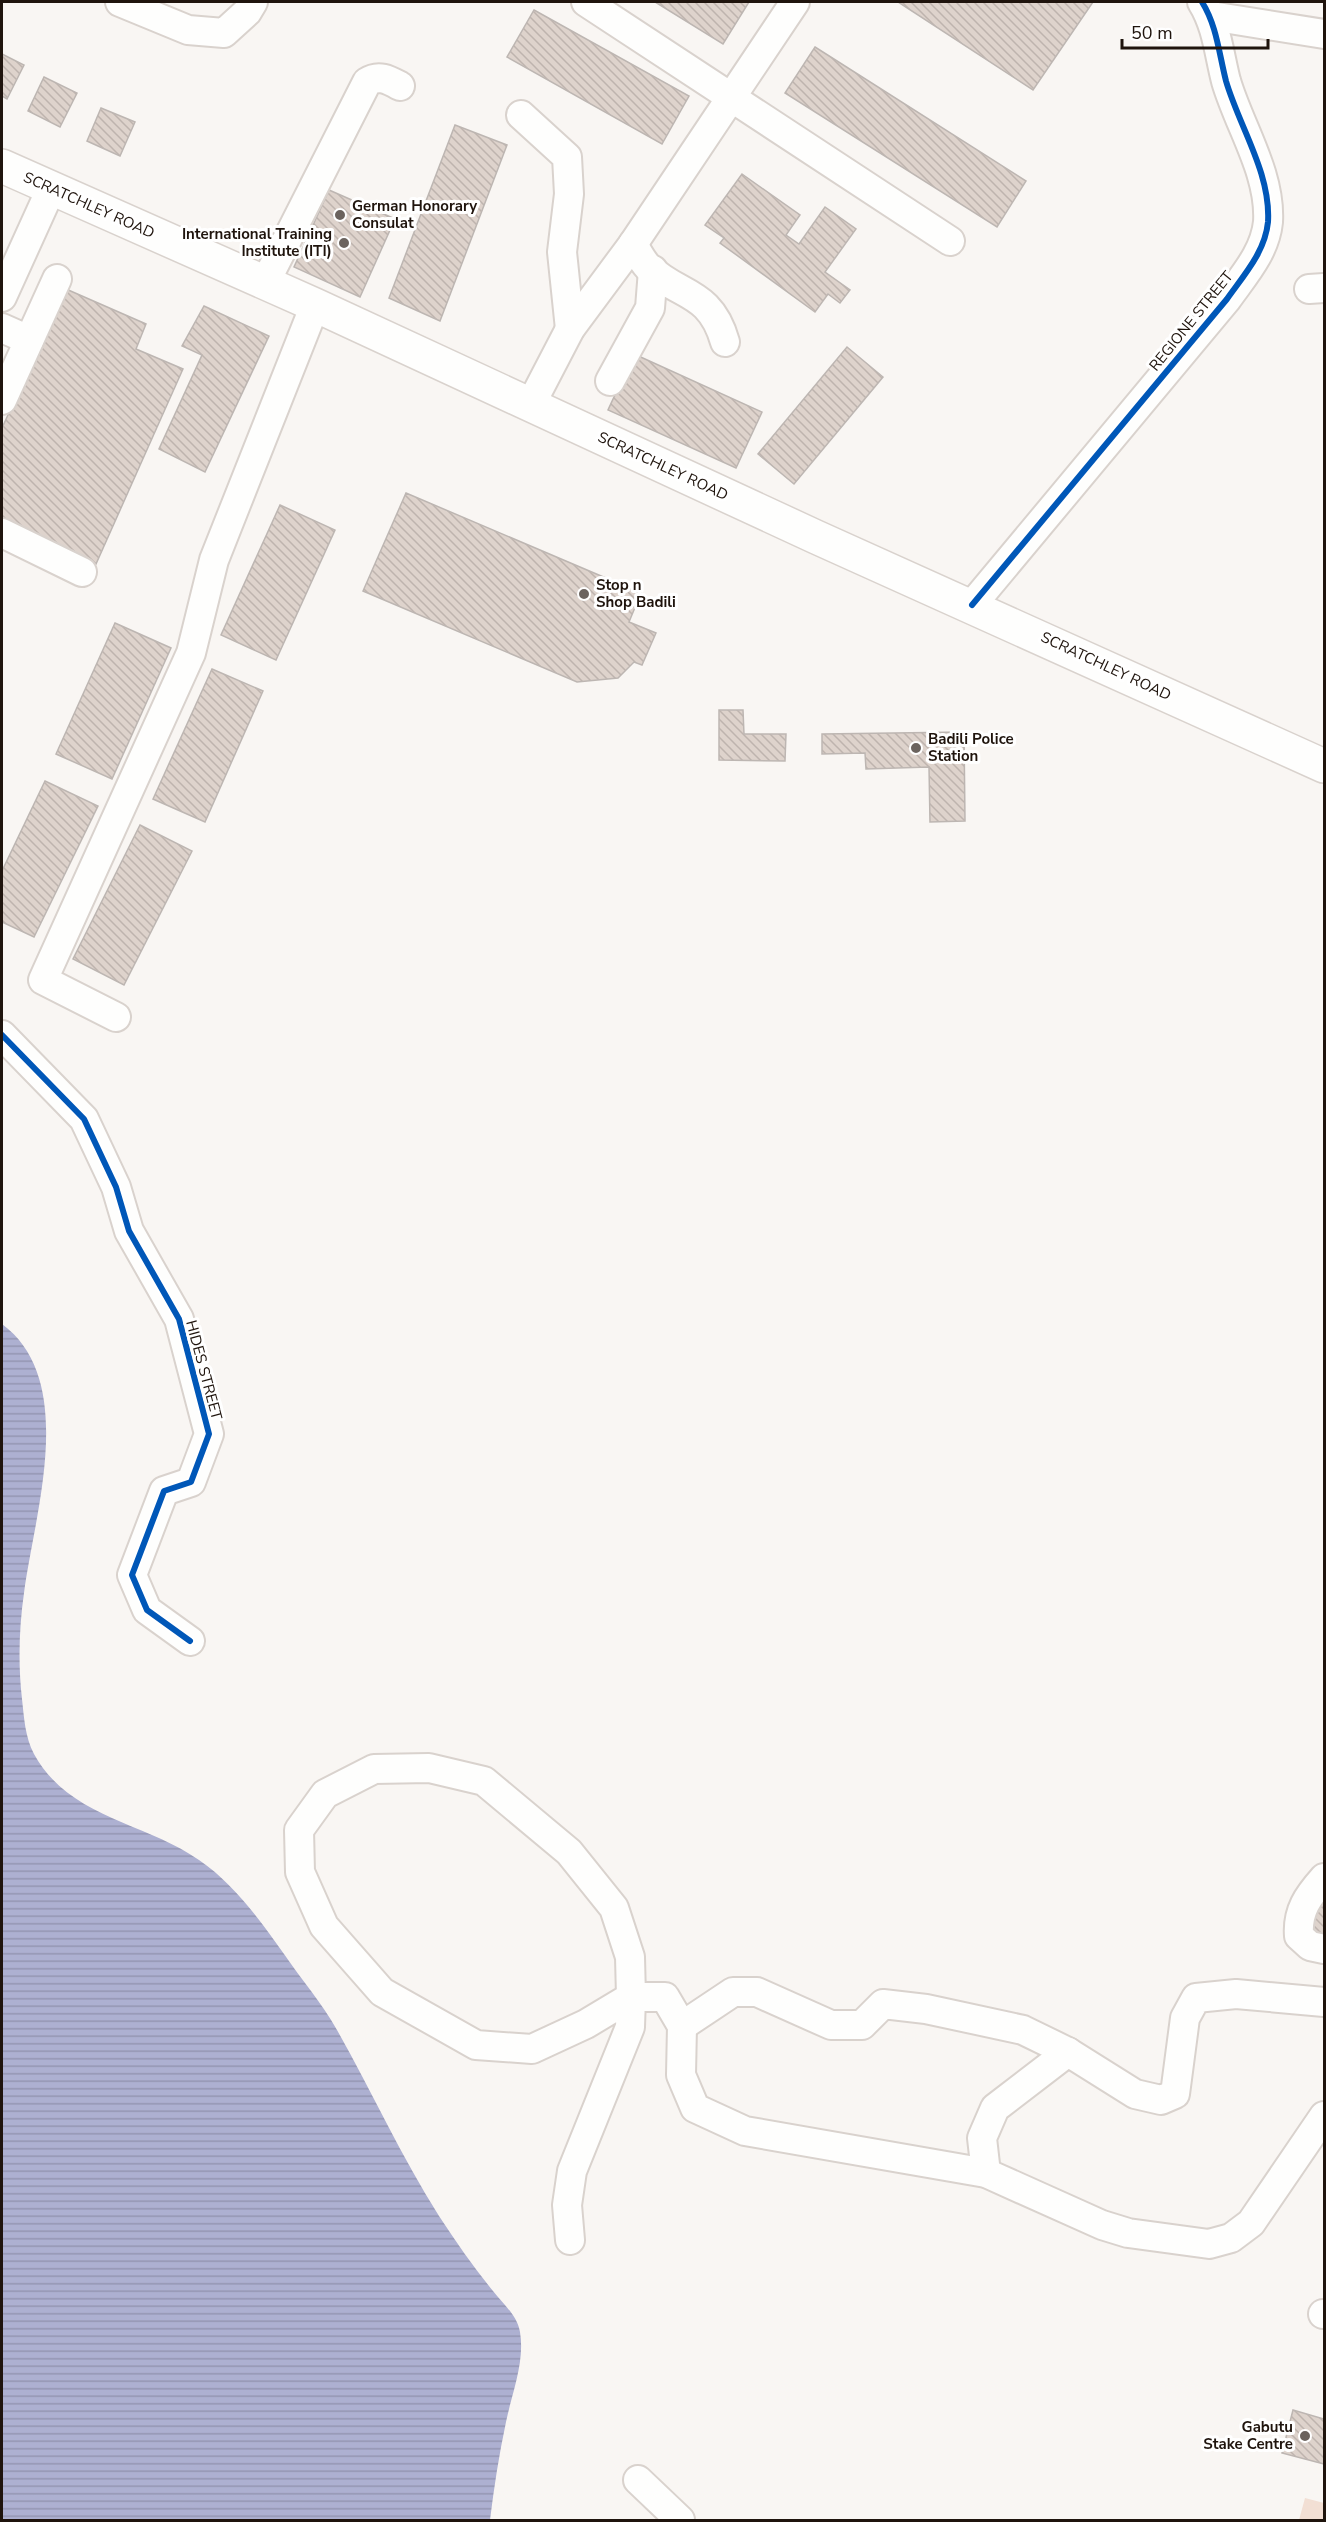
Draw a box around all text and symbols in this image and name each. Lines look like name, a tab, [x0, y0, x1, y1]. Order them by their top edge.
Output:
scale bar	[1122, 12, 1268, 50]
text: 50 m	[1131, 21, 1173, 45]
street label: SCRATCHLEY ROAD	[20, 167, 158, 243]
place label: German Honorary Consulat	[352, 196, 477, 233]
marker: German Honorary Consulat	[333, 208, 347, 222]
place label: International Training Institute (ITI)	[182, 224, 332, 261]
marker: International Training Institute (ITI)	[337, 236, 351, 250]
street label: REGIONE STREET	[1145, 267, 1237, 375]
street label: SCRATCHLEY ROAD	[595, 427, 731, 505]
place label: Stop n Shop Badili	[596, 575, 676, 612]
marker: Stop n Shop Badili	[577, 587, 591, 601]
street label: SCRATCHLEY ROAD	[1038, 627, 1174, 705]
place label: Badili Police Station	[928, 729, 1014, 766]
marker: Badili Police Station	[909, 741, 923, 755]
street label: HIDES STREET	[181, 1318, 227, 1422]
place label: Gabutu Stake Centre	[1203, 2417, 1293, 2454]
marker: Gabutu Stake Centre	[1298, 2429, 1312, 2443]

